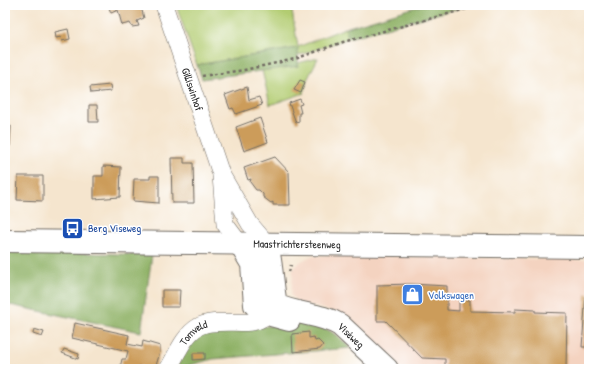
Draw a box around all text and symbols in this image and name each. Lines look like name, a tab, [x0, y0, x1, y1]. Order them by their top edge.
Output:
street label: Gilliswinhof	[179, 66, 206, 113]
bus stop icon: Berg Viseweg	[59, 215, 85, 241]
place label: Berg Viseweg	[88, 221, 141, 235]
street label: Maastrichtersteenweg	[253, 237, 341, 251]
shop icon: Volkswagen	[399, 282, 425, 308]
place label: Volkswagen	[428, 288, 474, 302]
street label: Tomveld	[176, 317, 209, 348]
street label: Viséweg	[335, 319, 367, 351]

